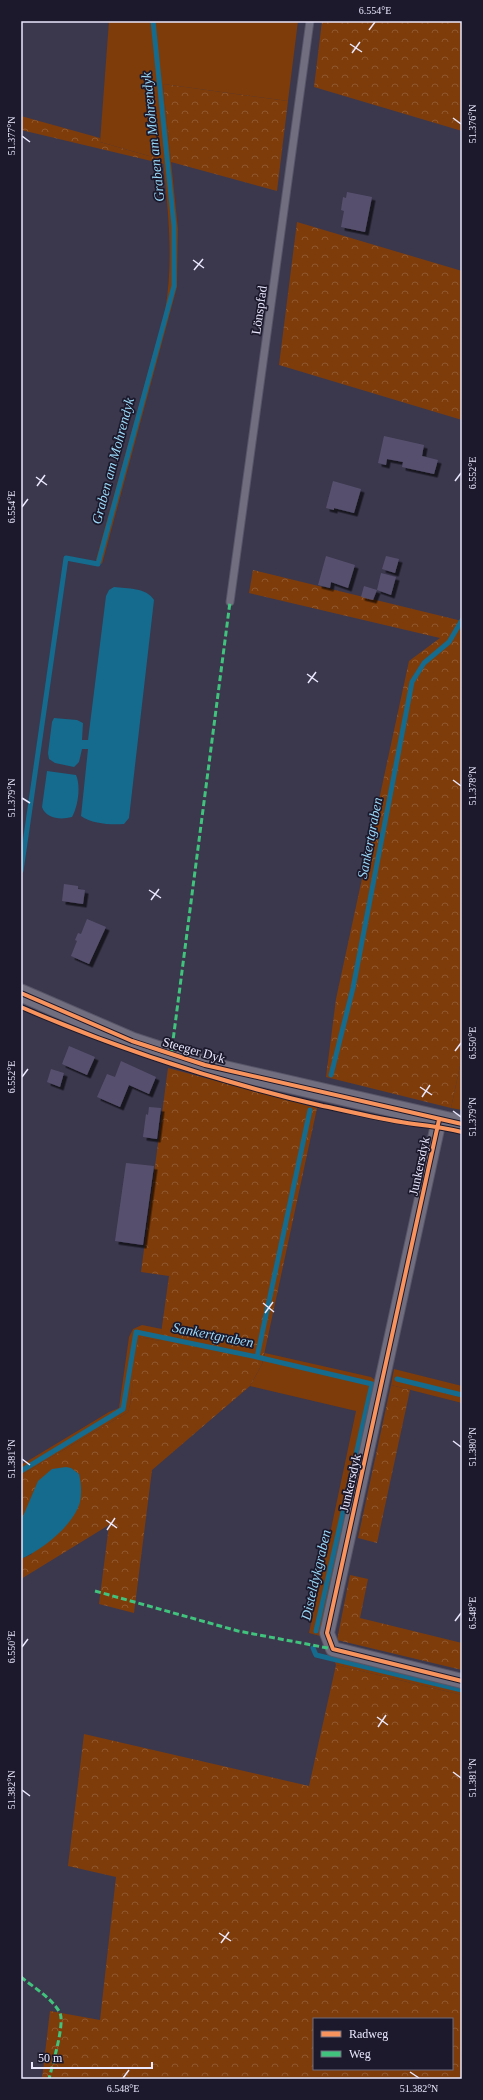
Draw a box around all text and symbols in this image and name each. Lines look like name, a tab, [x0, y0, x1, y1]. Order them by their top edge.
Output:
text: 6.554°E	[359, 5, 391, 16]
water label: Graben am Mohrendyk	[139, 71, 167, 202]
text: 51.376°N	[467, 105, 478, 143]
text: 51.377°N	[6, 117, 17, 155]
street label: Lönspfad	[248, 284, 270, 335]
water label: Graben am Mohrendyk	[89, 395, 137, 526]
text: 6.552°E	[467, 457, 478, 489]
text: 6.554°E	[6, 491, 17, 523]
text: 51.378°N	[467, 767, 478, 805]
text: 51.379°N	[6, 779, 17, 817]
water label: Sankertgraben	[355, 796, 385, 880]
text: 6.550°E	[467, 1027, 478, 1059]
street label: Steeger Dyk	[161, 1034, 228, 1066]
text: 6.552°E	[6, 1061, 17, 1093]
text: 51.379°N	[467, 1098, 478, 1136]
street label: Junkersdyk	[406, 1135, 433, 1197]
water label: Sankertgraben	[171, 1320, 255, 1350]
text: 51.380°N	[467, 1428, 478, 1466]
text: 51.381°N	[6, 1440, 17, 1478]
street label: Junkersdyk	[336, 1452, 364, 1514]
water label: Disteldykgraben	[298, 1528, 334, 1623]
text: 6.548°E	[467, 1597, 478, 1629]
text: 6.550°E	[6, 1631, 17, 1663]
text: 51.381°N	[467, 1759, 478, 1797]
text: 51.382°N	[6, 1771, 17, 1809]
legend	[313, 2018, 453, 2070]
text: Radweg	[349, 2027, 388, 2041]
scale bar	[32, 2044, 152, 2070]
text: Weg	[349, 2047, 371, 2061]
text: 50 m	[38, 2051, 63, 2065]
text: 6.548°E	[107, 2083, 139, 2094]
text: 51.382°N	[400, 2083, 438, 2094]

